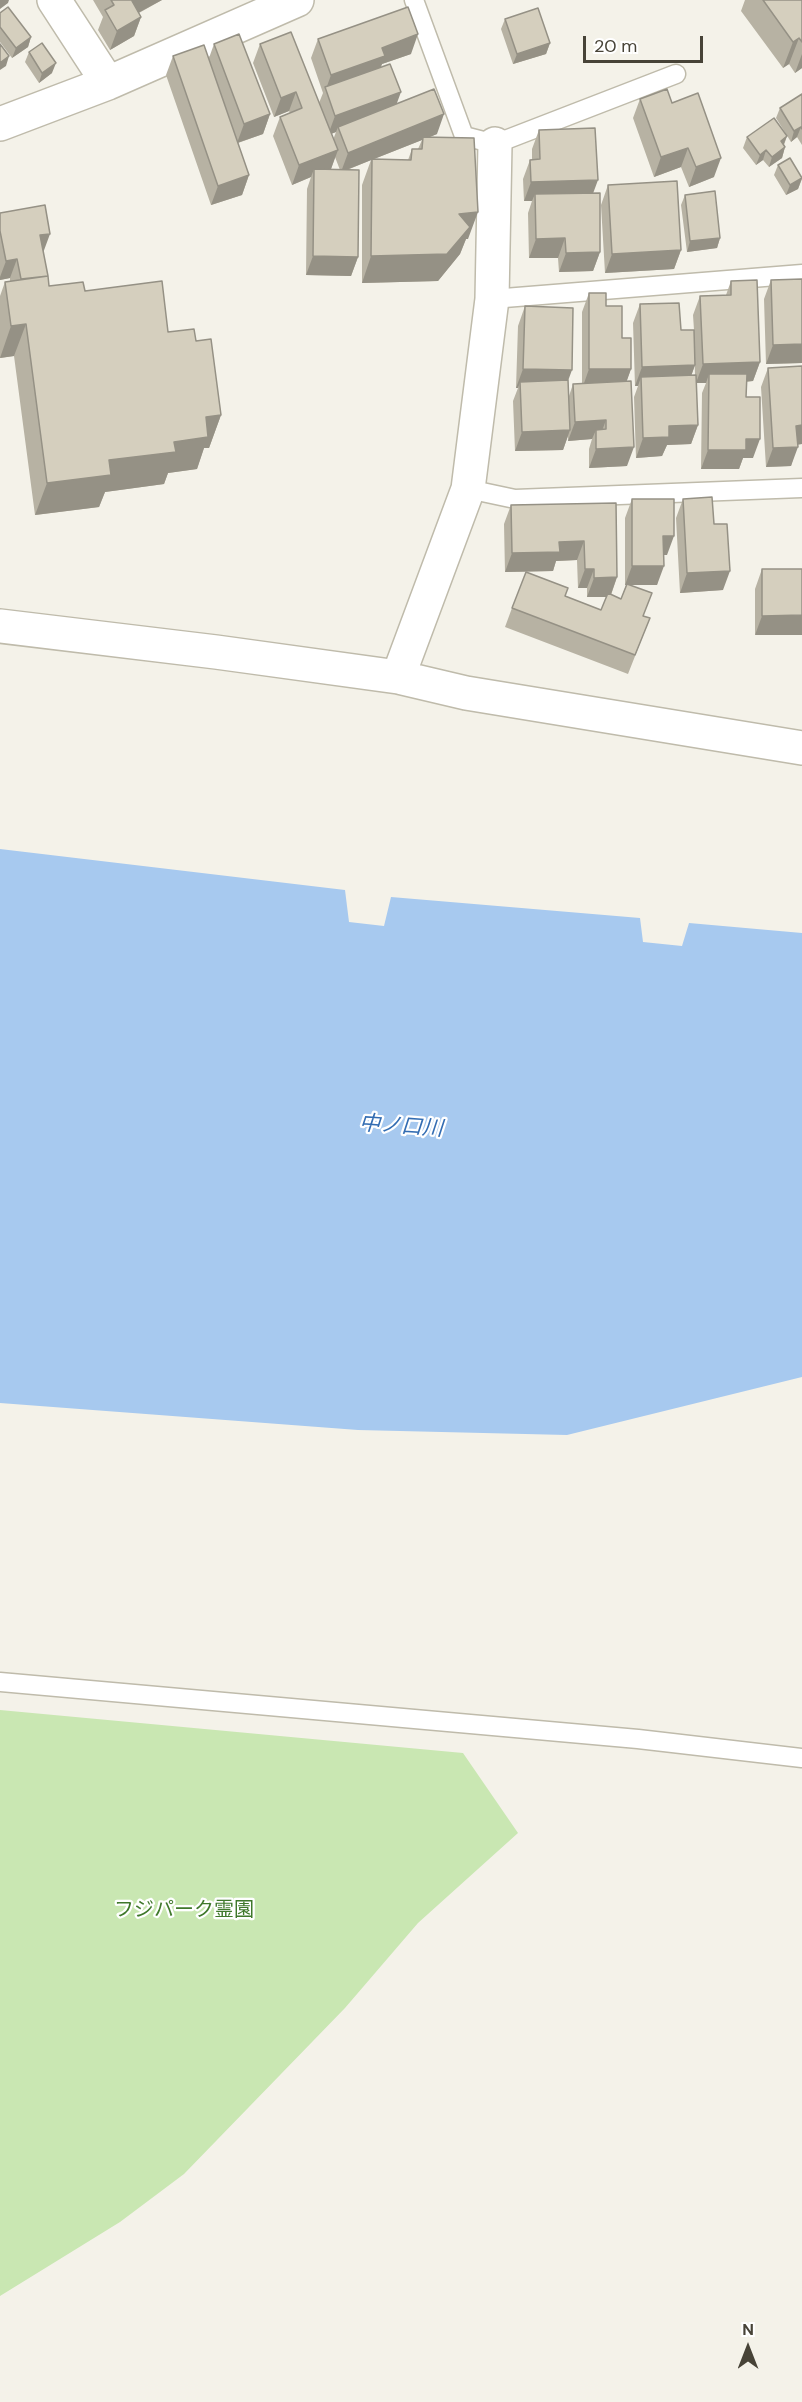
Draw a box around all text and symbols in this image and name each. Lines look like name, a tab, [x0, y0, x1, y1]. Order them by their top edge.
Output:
scale bar	[586, 24, 706, 62]
text: 20 m	[594, 34, 637, 58]
water label: 中ノ口川	[358, 1112, 444, 1142]
park label: フジパーク霊園	[114, 1899, 254, 1923]
north arrow	[718, 2318, 778, 2378]
text: N	[742, 2319, 754, 2340]

